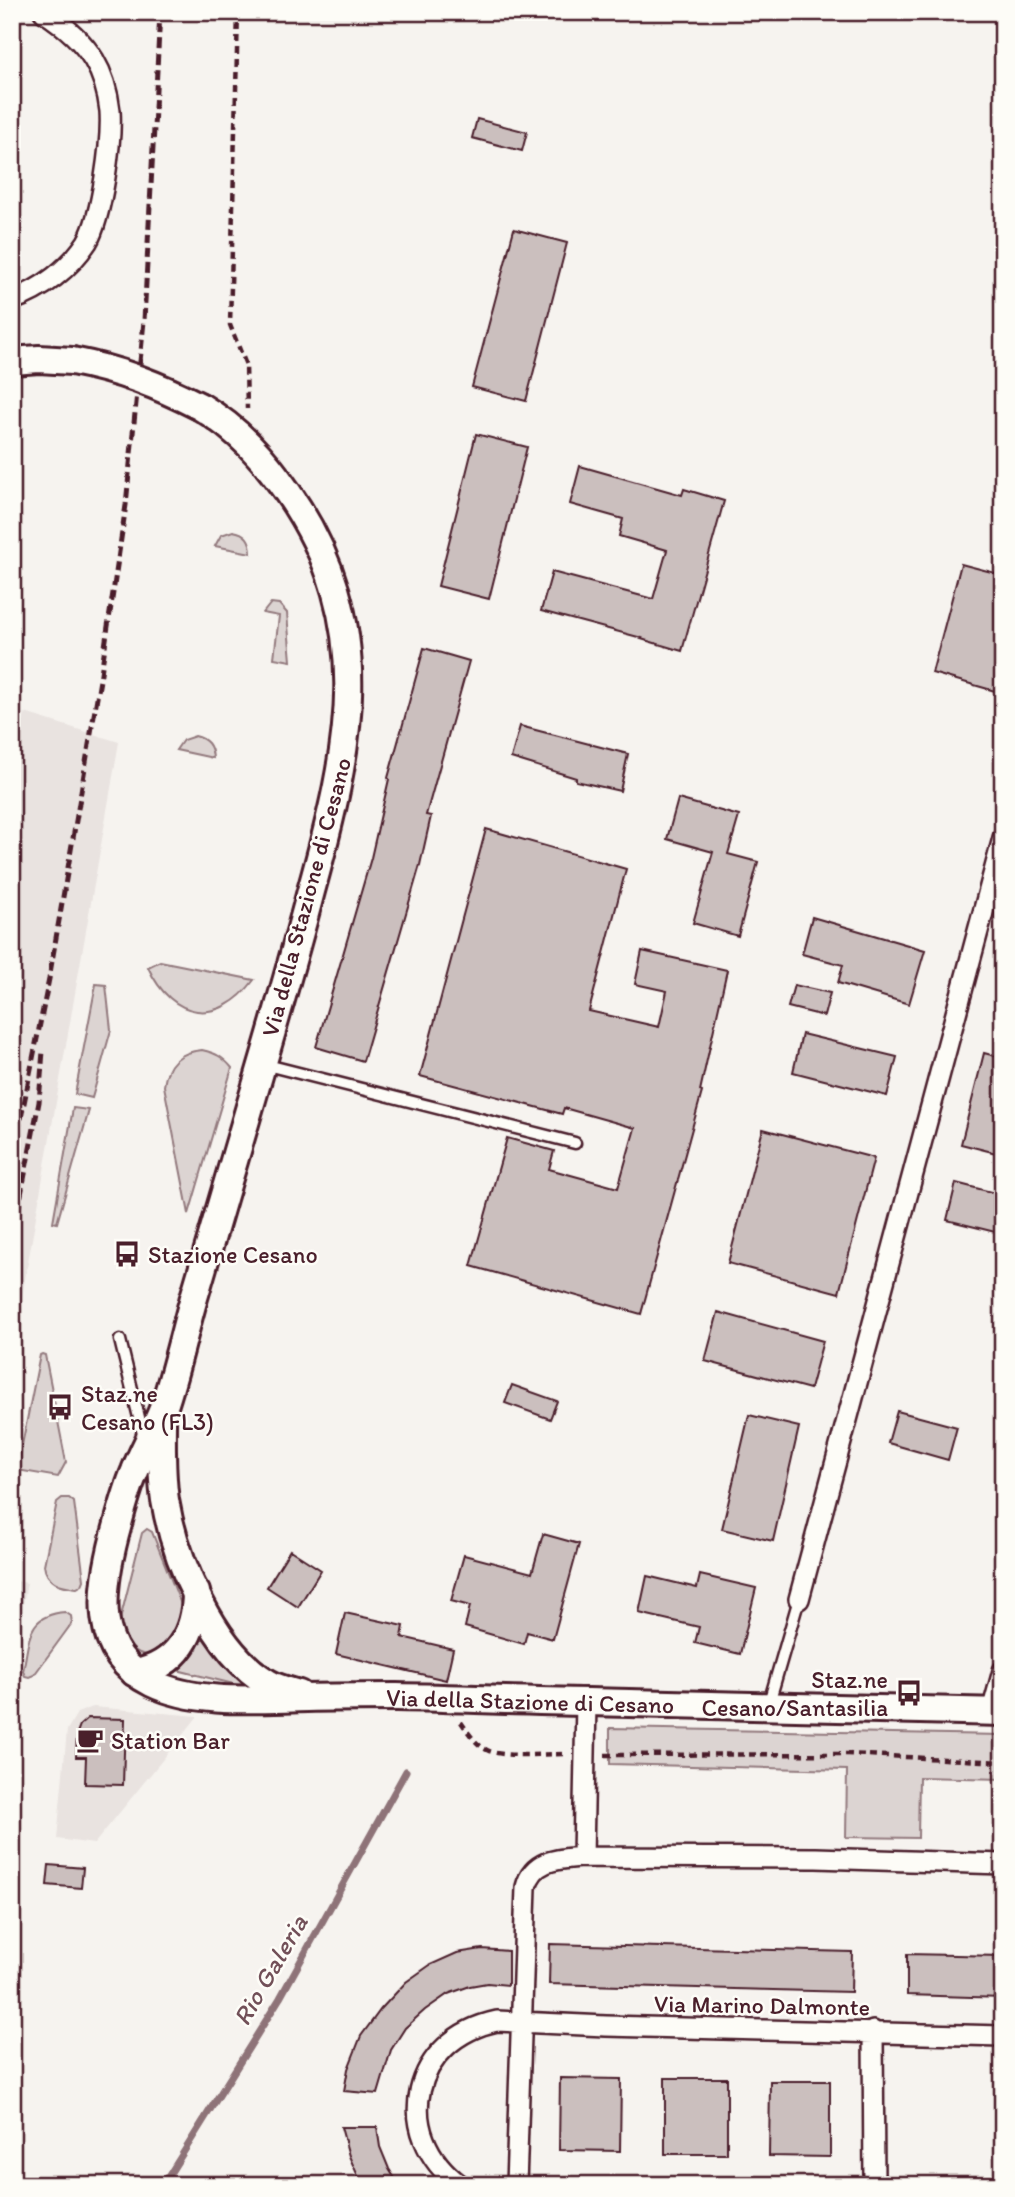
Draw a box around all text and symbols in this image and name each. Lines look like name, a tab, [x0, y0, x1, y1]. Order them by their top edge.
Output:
street label: Via della Stazione di Cesano	[255, 754, 357, 1040]
bus stop icon: Stazione Cesano	[112, 1239, 142, 1269]
place label: Stazione Cesano	[148, 1240, 318, 1269]
place label: Staz.ne Cesano (FL3)	[81, 1379, 214, 1436]
bus stop icon: Staz.ne Cesano (FL3)	[45, 1392, 75, 1422]
place label: Staz.ne Cesano/Santasilia	[702, 1665, 888, 1722]
bus stop icon: Staz.ne Cesano/Santasilia	[894, 1678, 924, 1708]
street label: Via della Stazione di Cesano	[386, 1682, 674, 1719]
cafe icon: Station Bar	[75, 1725, 105, 1755]
place label: Station Bar	[111, 1726, 230, 1755]
water label: Rio Galeria	[225, 1908, 315, 2031]
street label: Via Marino Dalmonte	[654, 1989, 870, 2021]

